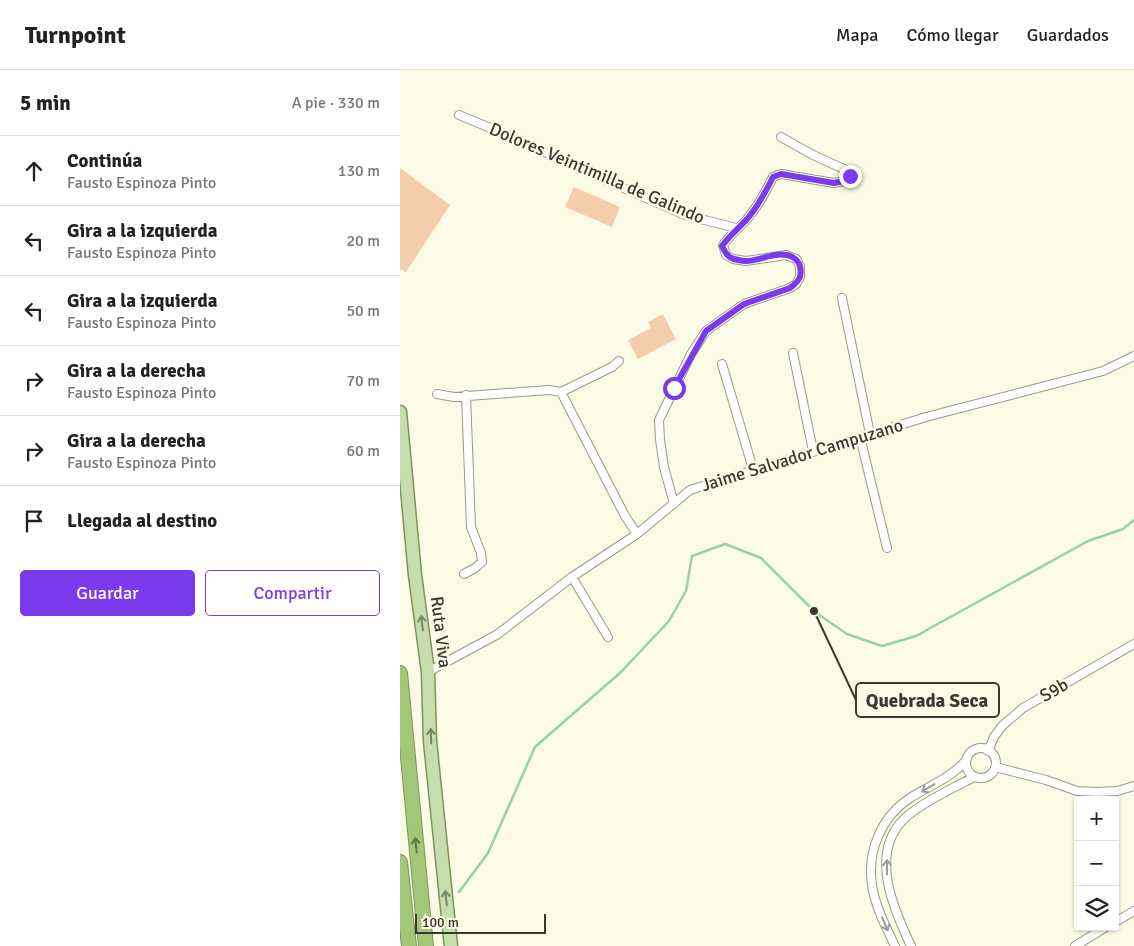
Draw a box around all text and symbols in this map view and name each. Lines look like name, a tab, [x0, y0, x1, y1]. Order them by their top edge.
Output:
text: Turnpoint	[25, 20, 126, 50]
text: Mapa	[836, 24, 878, 46]
text: Cómo llegar	[906, 24, 999, 46]
text: Guardados	[1027, 24, 1109, 46]
text: 5 min	[20, 90, 71, 116]
text: A pie · 330 m	[292, 93, 380, 113]
street label: Dolores Veintimilla de Galindo	[486, 118, 708, 228]
text: Continúa	[67, 149, 142, 173]
icon: ahead	[20, 157, 48, 185]
text: 130 m	[338, 161, 380, 181]
route end	[839, 165, 862, 188]
text: Fausto Espinoza Pinto	[67, 173, 216, 193]
text: Gira a la izquierda	[67, 219, 217, 243]
icon: left	[20, 227, 48, 255]
text: 20 m	[346, 231, 380, 251]
text: Fausto Espinoza Pinto	[67, 243, 216, 263]
text: Gira a la izquierda	[67, 289, 217, 313]
icon: left	[20, 297, 48, 325]
text: 50 m	[346, 301, 380, 321]
text: Fausto Espinoza Pinto	[67, 313, 216, 333]
text: Gira a la derecha	[67, 359, 206, 383]
icon: right	[20, 367, 48, 395]
text: 70 m	[346, 371, 380, 391]
route start	[663, 377, 686, 400]
text: Fausto Espinoza Pinto	[67, 383, 216, 403]
street label: Jaime Salvador Campuzano	[698, 414, 906, 496]
text: Gira a la derecha	[67, 429, 206, 453]
icon: right	[20, 437, 48, 465]
text: 60 m	[346, 441, 380, 461]
text: Fausto Espinoza Pinto	[67, 453, 216, 473]
icon: arrive	[20, 507, 48, 535]
text: Llegada al destino	[67, 509, 217, 533]
button: Guardar	[20, 570, 195, 616]
button: Compartir	[205, 570, 380, 616]
street label: Ruta Viva	[426, 595, 456, 669]
one-way arrow	[416, 616, 426, 632]
street label: S9b	[1036, 673, 1072, 707]
callout: Quebrada Seca	[856, 683, 999, 717]
text: Quebrada Seca	[866, 689, 989, 713]
one-way arrow	[426, 728, 435, 744]
one-way arrow	[921, 783, 935, 793]
map controls	[1074, 796, 1119, 931]
button: +	[1074, 796, 1119, 841]
one-way arrow	[412, 837, 421, 853]
button: −	[1074, 841, 1119, 886]
one-way arrow	[882, 859, 892, 875]
button: layers	[1074, 886, 1119, 931]
one-way arrow	[441, 890, 450, 906]
scale bar	[415, 911, 546, 934]
text: 100 m	[422, 914, 459, 931]
one-way arrow	[881, 916, 891, 931]

